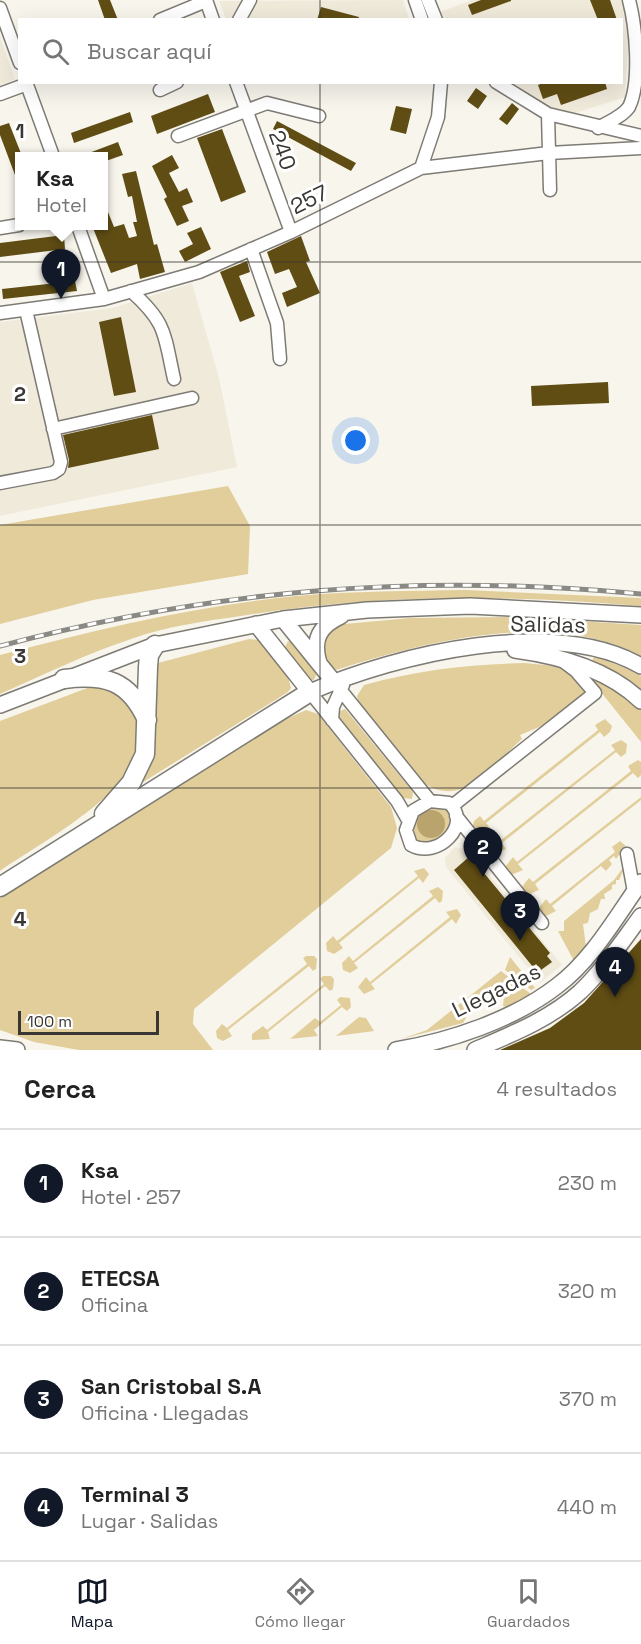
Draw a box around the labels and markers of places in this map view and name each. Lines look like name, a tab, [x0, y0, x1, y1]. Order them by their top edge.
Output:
pin: 1	[42, 250, 80, 299]
pin: 2	[464, 828, 502, 877]
pin: 3	[500, 892, 540, 941]
pin: 4	[596, 948, 634, 997]

